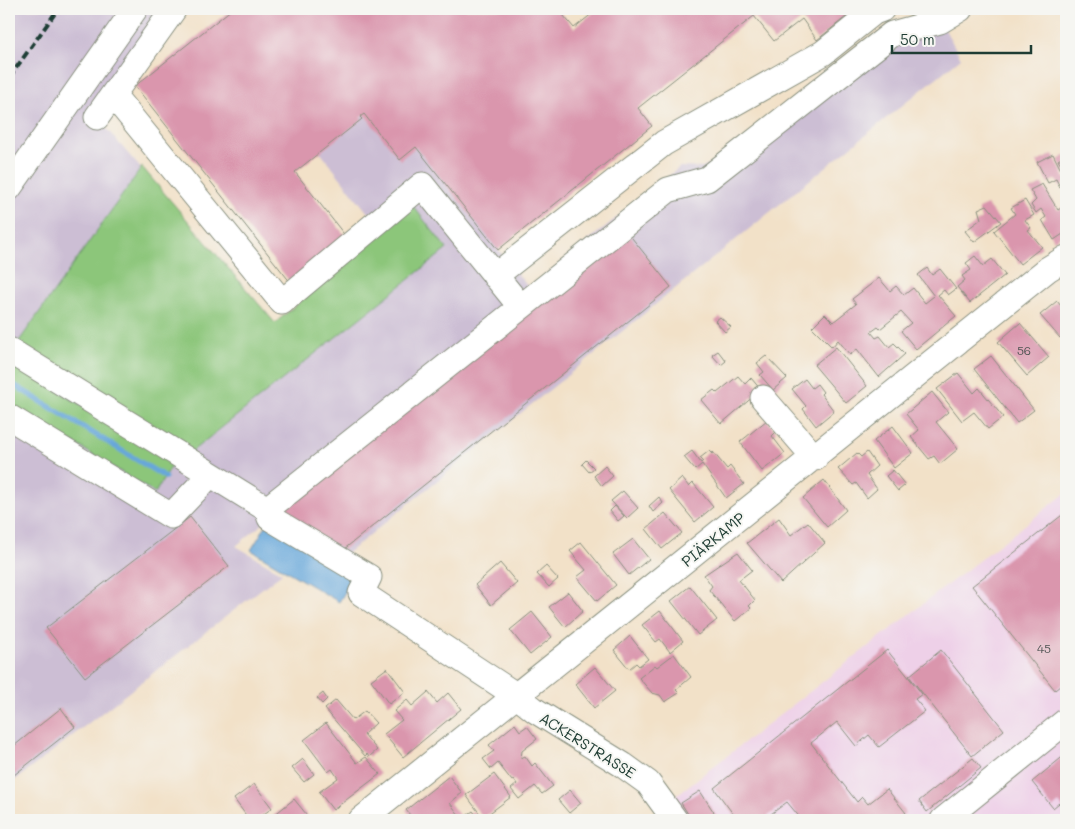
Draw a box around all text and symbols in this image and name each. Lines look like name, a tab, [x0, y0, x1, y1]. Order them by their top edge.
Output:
scale bar	[892, 22, 1031, 54]
text: 50 m	[900, 29, 935, 49]
house number: 56	[1017, 342, 1031, 358]
street label: PIÄRKAMP	[677, 507, 749, 571]
house number: 45	[1037, 640, 1051, 656]
street label: ACKERSTRASSE	[536, 707, 640, 783]

